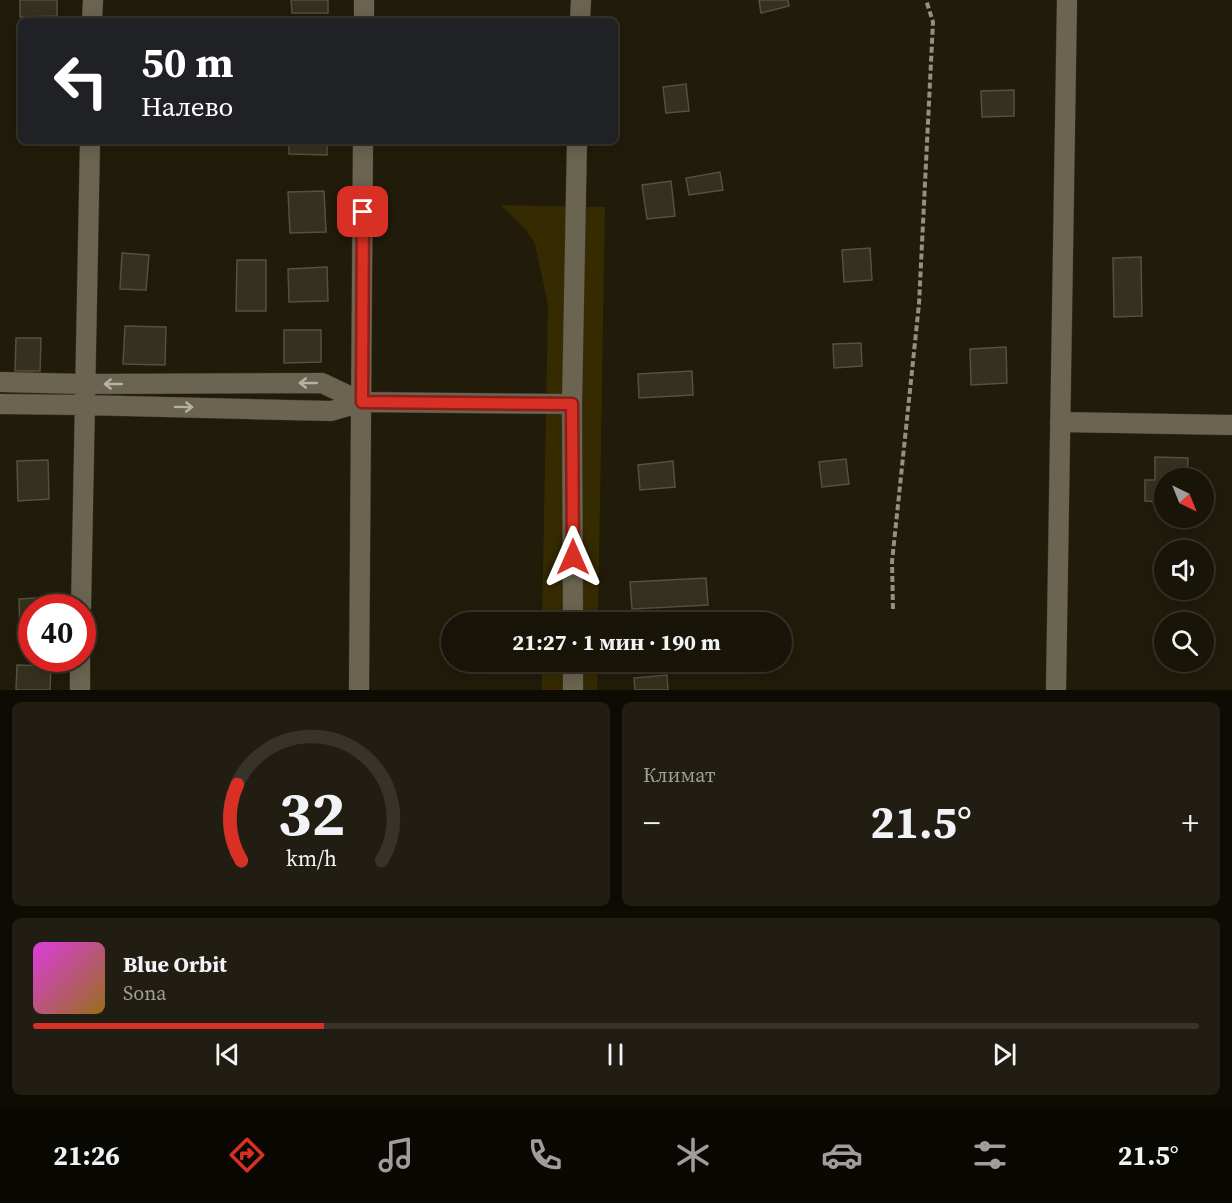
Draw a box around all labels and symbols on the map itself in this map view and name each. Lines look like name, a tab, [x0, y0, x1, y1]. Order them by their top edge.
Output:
pin	[337, 186, 388, 237]
one-way arrow	[298, 377, 318, 389]
one-way arrow	[103, 378, 123, 390]
one-way arrow	[174, 401, 194, 413]
north arrow	[1154, 468, 1214, 528]
position arrow	[541, 525, 605, 589]
speed limit sign: 40	[18, 594, 96, 672]

